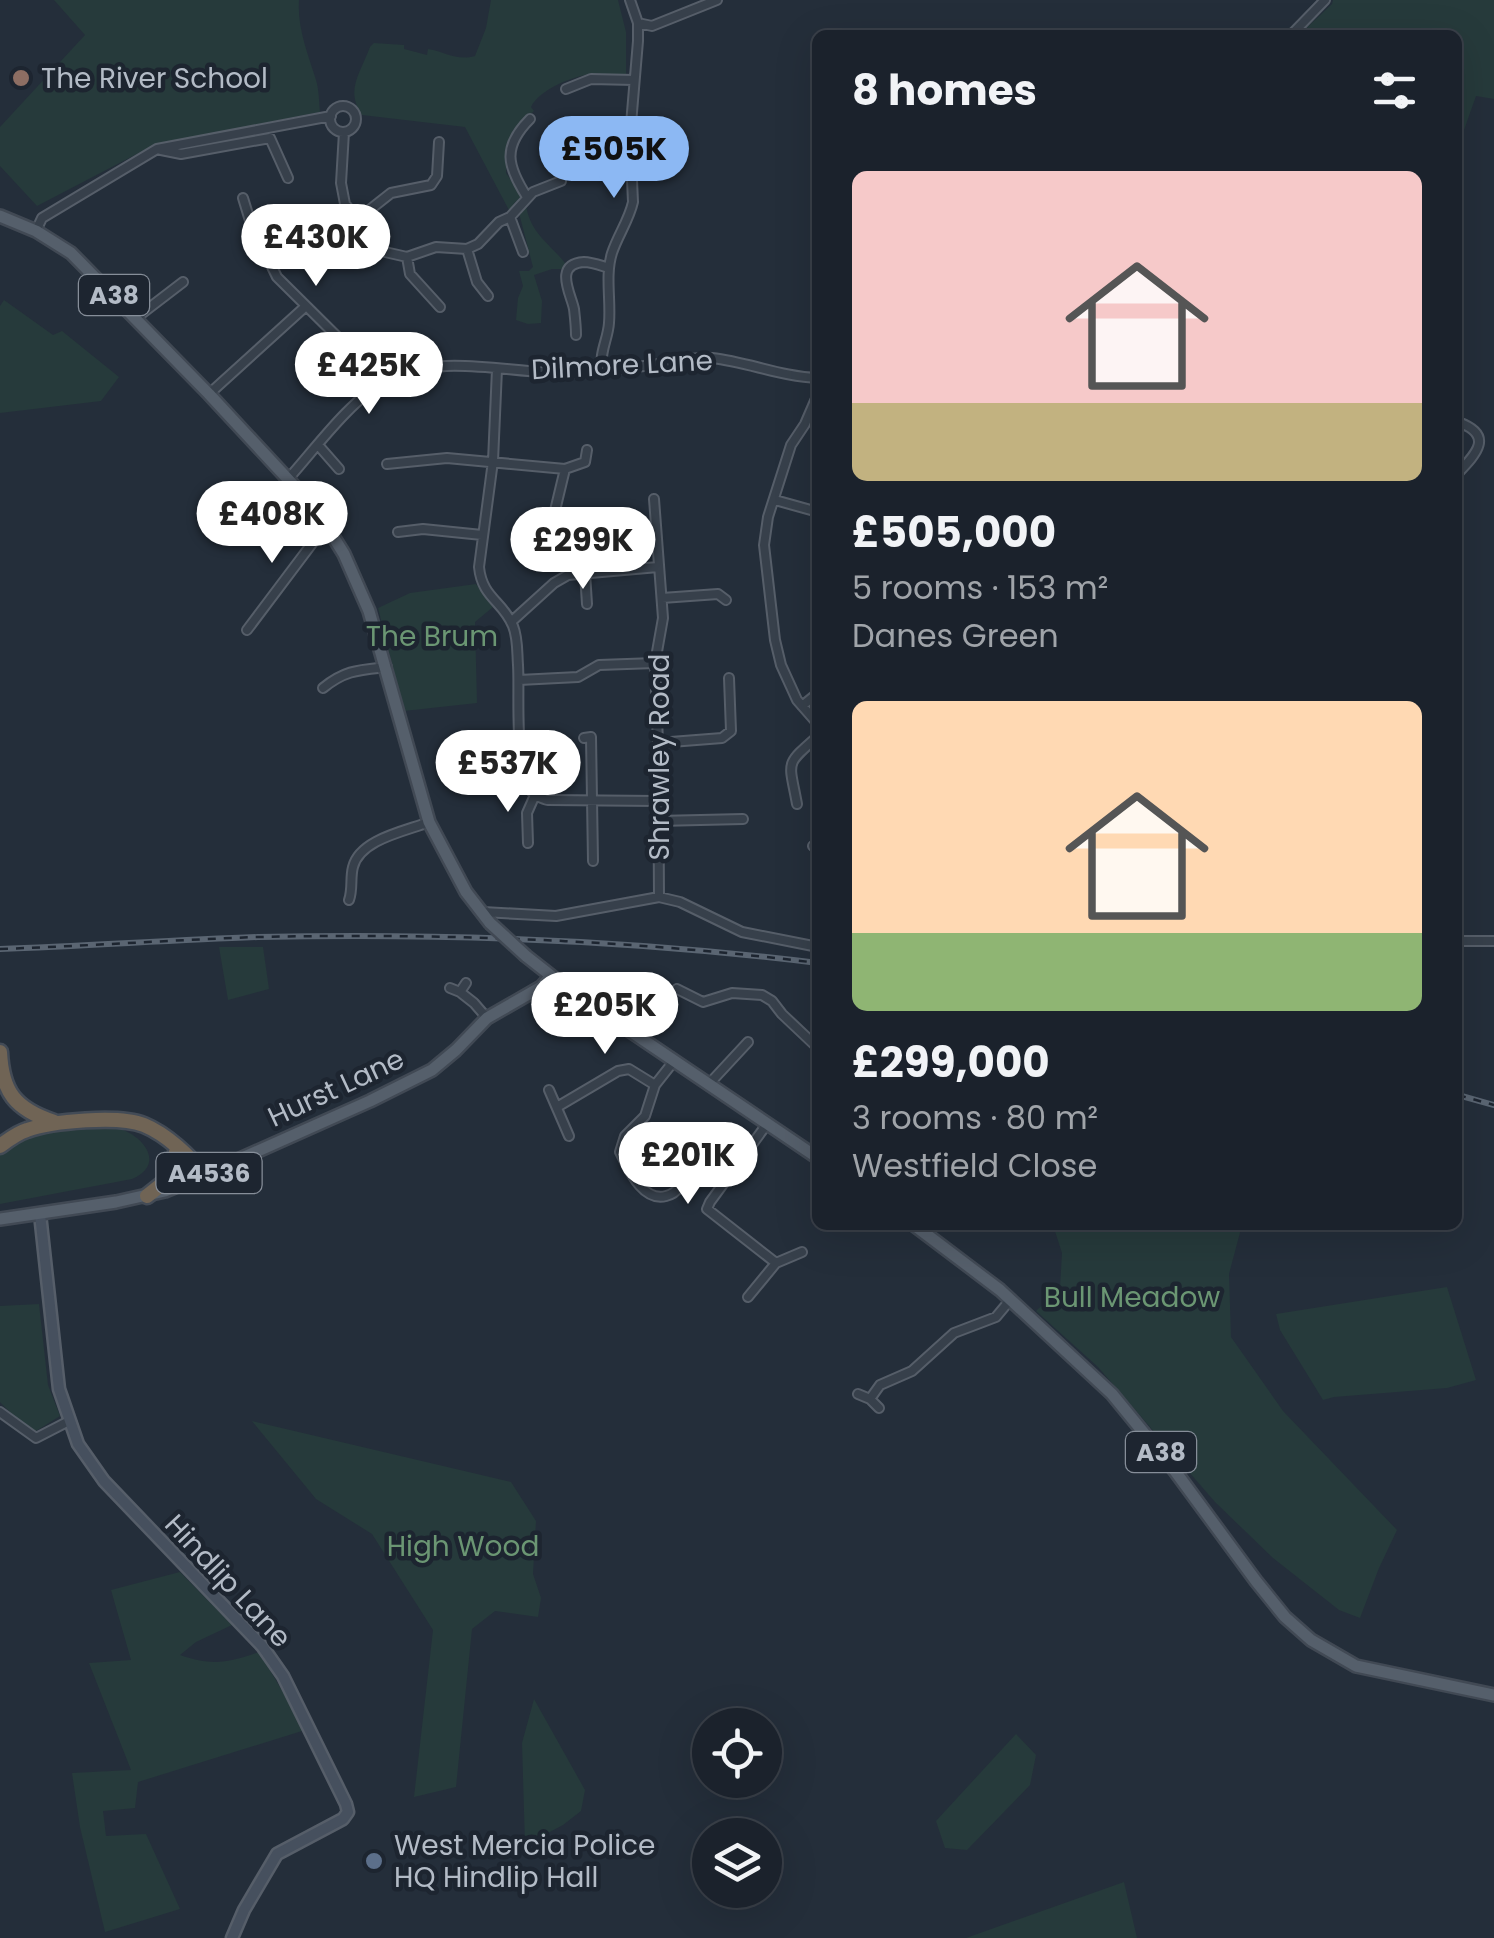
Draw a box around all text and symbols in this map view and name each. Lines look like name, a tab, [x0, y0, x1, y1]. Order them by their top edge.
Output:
place label: The River School	[41, 59, 268, 98]
text: 8 homes	[852, 61, 1037, 120]
icon: filters	[1367, 63, 1422, 118]
marker: The River School	[10, 67, 32, 89]
pin: £505K	[544, 116, 684, 201]
text: £505K	[561, 126, 667, 171]
pin: £430K	[246, 204, 386, 289]
text: £430K	[263, 214, 369, 259]
icon: home	[1047, 236, 1227, 416]
road number: A38	[79, 275, 149, 315]
pin: £425K	[299, 332, 439, 417]
street label: Dilmore Lane	[530, 341, 714, 389]
text: £425K	[317, 342, 421, 387]
pin: £408K	[202, 481, 342, 566]
text: £408K	[219, 491, 325, 536]
text: £505,000	[852, 503, 1056, 562]
pin: £299K	[513, 507, 653, 592]
text: £299K	[532, 517, 634, 562]
text: 5 rooms · 153 m²	[852, 565, 1108, 610]
text: Danes Green	[852, 613, 1059, 658]
park label: The Brum	[366, 617, 498, 656]
street label: Shrawley Road	[640, 654, 679, 860]
pin: £537K	[438, 730, 578, 815]
text: £537K	[458, 740, 558, 785]
icon: home	[1047, 766, 1227, 946]
pin: £205K	[535, 972, 675, 1057]
text: £205K	[553, 982, 657, 1027]
text: £299,000	[852, 1033, 1050, 1092]
street label: Hurst Lane	[261, 1039, 411, 1137]
text: 3 rooms · 80 m²	[852, 1095, 1098, 1140]
pin: £201K	[618, 1122, 758, 1207]
text: £201K	[641, 1132, 735, 1177]
text: Westfield Close	[852, 1143, 1097, 1188]
road number: A4536	[156, 1153, 262, 1193]
park label: Bull Meadow	[1044, 1278, 1220, 1317]
road number: A38	[1126, 1432, 1196, 1472]
street label: Hindlip Lane	[156, 1506, 300, 1656]
park label: High Wood	[387, 1527, 539, 1566]
map controls	[692, 1708, 782, 1908]
button: locate	[692, 1708, 782, 1798]
button: layers	[692, 1818, 782, 1908]
place label: West Mercia Police HQ Hindlip Hall	[394, 1826, 655, 1897]
marker: West Mercia Police HQ Hindlip Hall	[363, 1850, 385, 1872]

